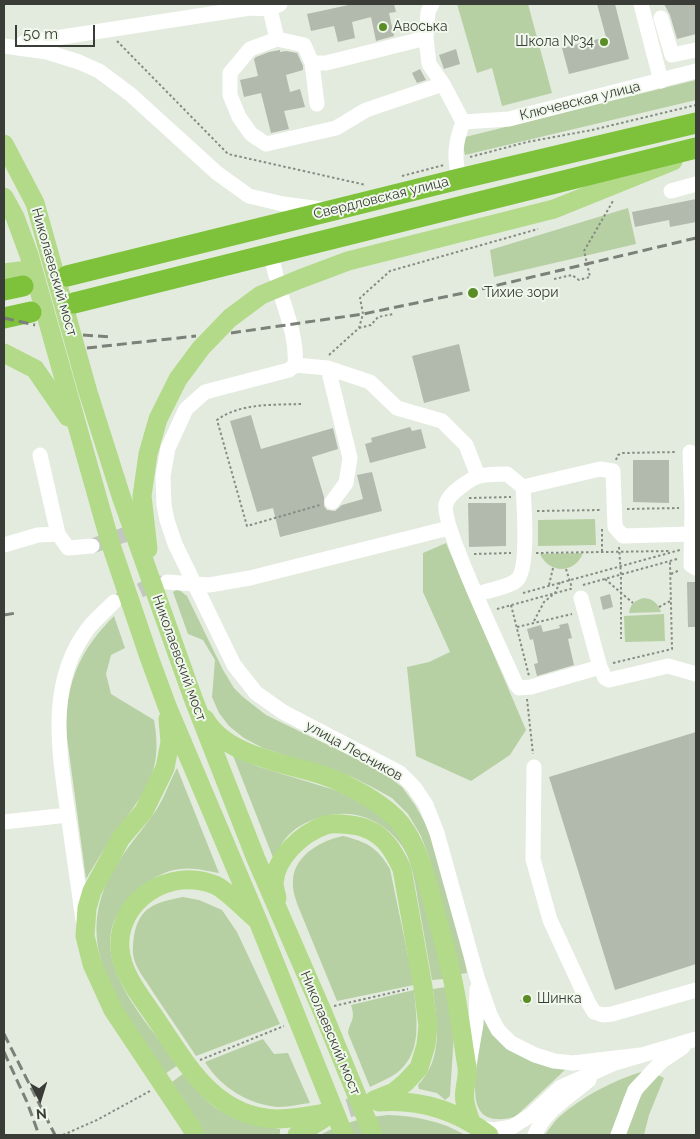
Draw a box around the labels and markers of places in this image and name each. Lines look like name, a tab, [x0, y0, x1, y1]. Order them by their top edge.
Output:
place label: Авоська	[393, 19, 448, 35]
marker: Авоська	[377, 21, 389, 33]
place label: Школа №34	[515, 34, 594, 50]
marker: Школа №34	[598, 36, 610, 48]
place label: Тихие зори	[484, 285, 558, 301]
marker: Тихие зори	[466, 286, 480, 300]
place label: Шинка	[537, 991, 582, 1007]
marker: Шинка	[521, 993, 533, 1005]

